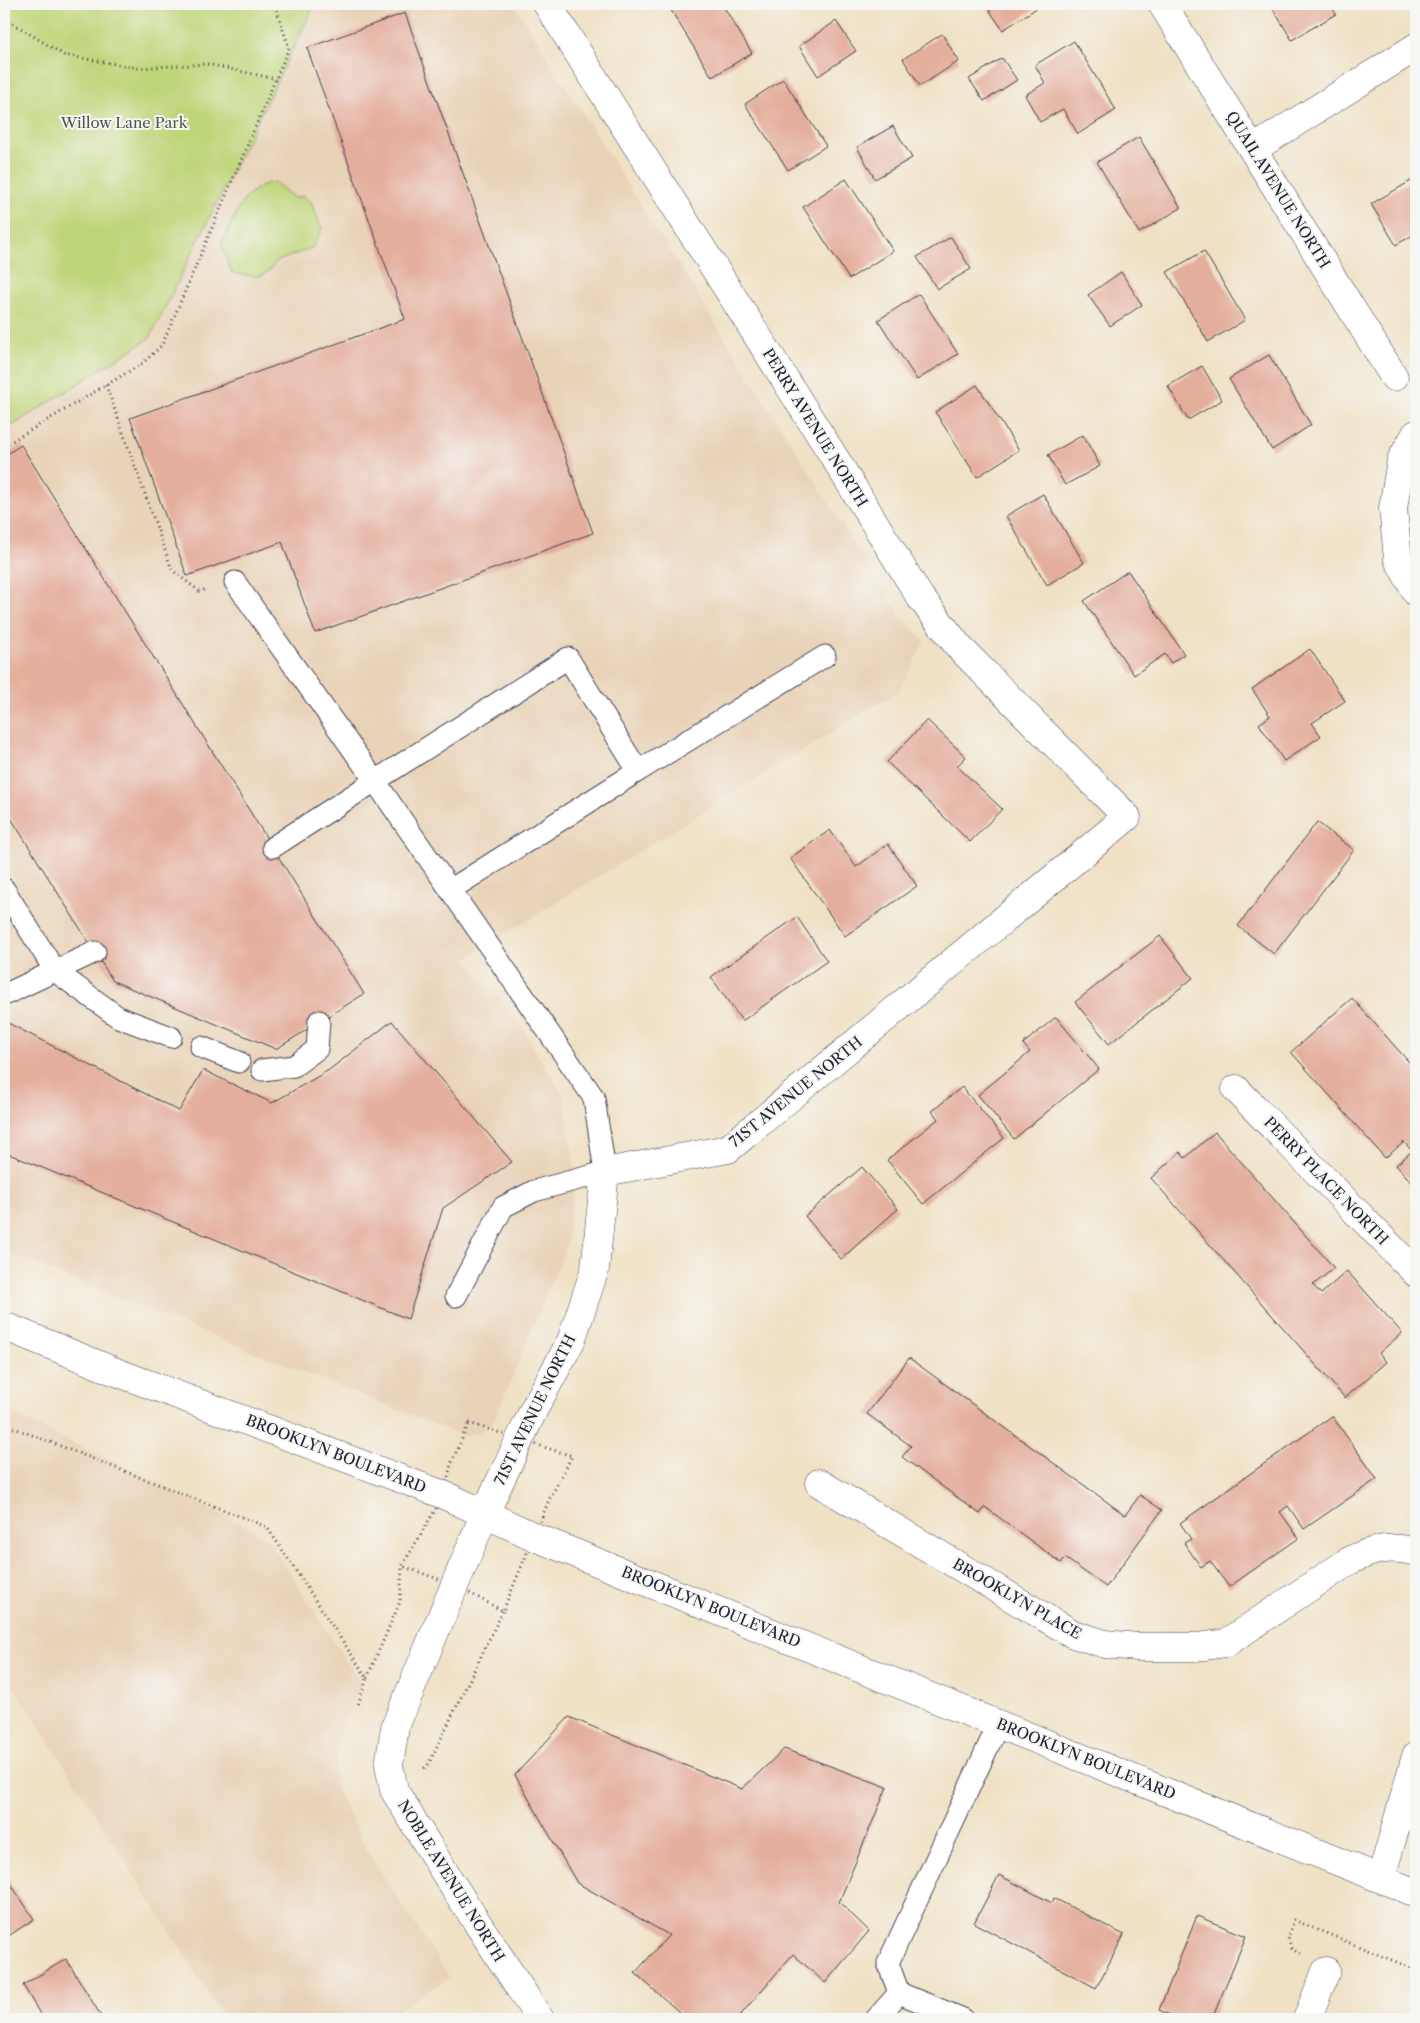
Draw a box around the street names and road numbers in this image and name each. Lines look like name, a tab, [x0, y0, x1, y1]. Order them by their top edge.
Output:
street label: QUAIL AVENUE NORTH	[1222, 108, 1335, 272]
street label: PERRY AVENUE NORTH	[759, 345, 872, 511]
street label: 71ST AVENUE NORTH	[725, 1032, 866, 1151]
street label: PERRY PLACE NORTH	[1260, 1113, 1393, 1249]
street label: 71ST AVENUE NORTH	[490, 1331, 579, 1488]
street label: BROOKLYN BOULEVARD	[243, 1410, 429, 1497]
street label: BROOKLYN PLACE	[950, 1554, 1085, 1643]
street label: BROOKLYN BOULEVARD	[619, 1562, 804, 1651]
street label: BROOKLYN BOULEVARD	[994, 1714, 1179, 1803]
street label: NOBLE AVENUE NORTH	[394, 1796, 509, 1965]

